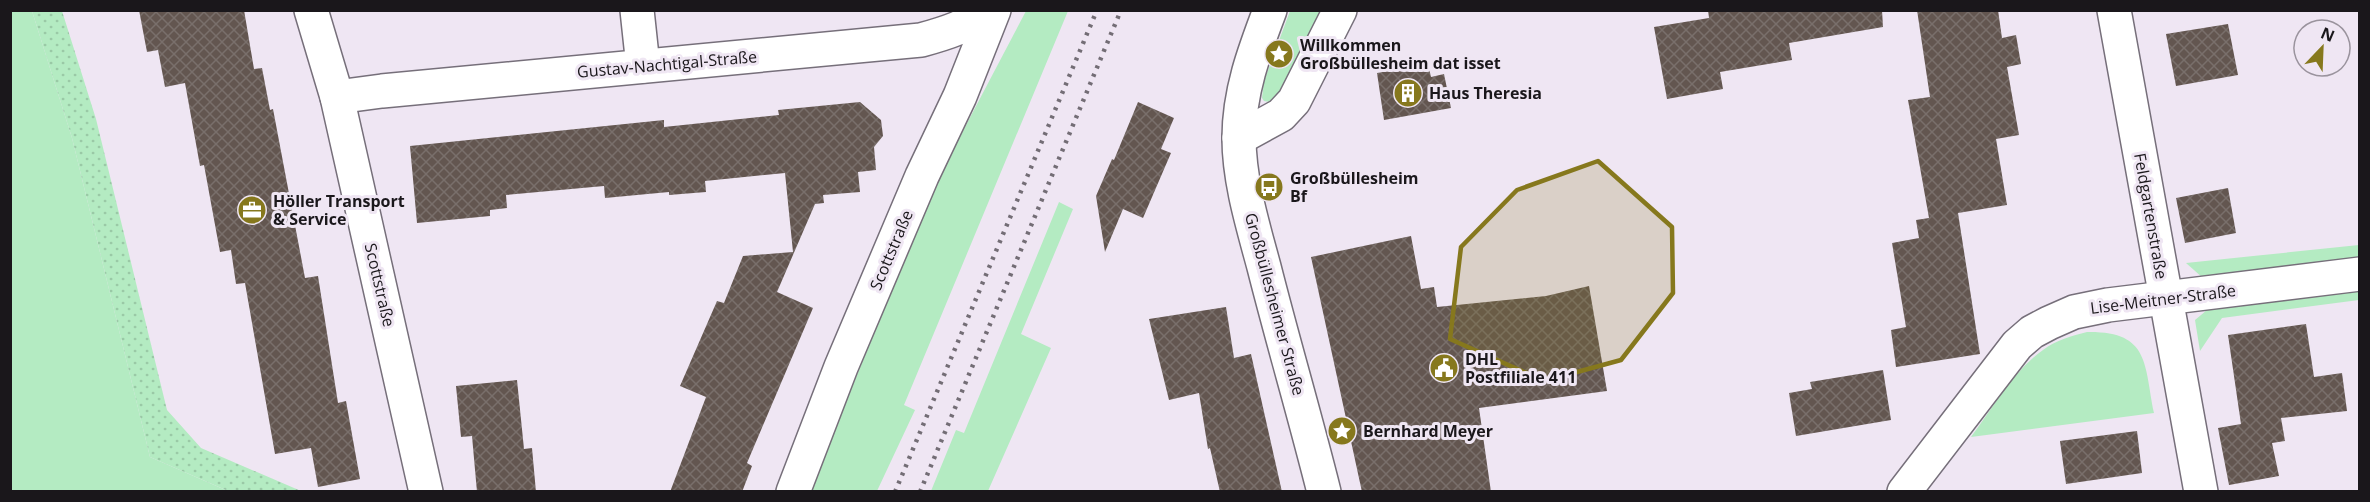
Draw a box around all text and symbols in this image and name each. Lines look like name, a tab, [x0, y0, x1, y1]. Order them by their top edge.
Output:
north arrow	[2292, 18, 2352, 78]
text: N	[2318, 22, 2338, 47]
place label: Willkommen Großbüllesheim dat isset	[1300, 34, 1501, 74]
place icon: Willkommen Großbüllesheim dat isset	[1263, 38, 1295, 70]
street label: Gustav-Nachtigal-Straße	[576, 45, 758, 83]
building icon: Haus Theresia	[1392, 77, 1424, 109]
place label: Haus Theresia	[1429, 82, 1542, 104]
street label: Feldgartenstraße	[2129, 151, 2173, 281]
place label: Großbüllesheim Bf	[1290, 167, 1419, 207]
bus stop icon: Großbüllesheim Bf	[1253, 171, 1285, 203]
place label: Höller Transport & Service	[273, 190, 405, 230]
office icon: Höller Transport & Service	[236, 194, 268, 226]
street label: Scottstraße	[864, 206, 918, 293]
street label: Großbüllesheimer Straße	[1240, 210, 1310, 398]
street label: Scottstraße	[360, 241, 400, 329]
street label: Lise-Meitner-Straße	[2089, 279, 2237, 319]
place label: DHL Postfiliale 411	[1465, 348, 1576, 388]
public building icon: DHL Postfiliale 411	[1428, 352, 1460, 384]
place icon: Bernhard Meyer	[1326, 415, 1358, 447]
place label: Bernhard Meyer	[1363, 420, 1493, 442]

